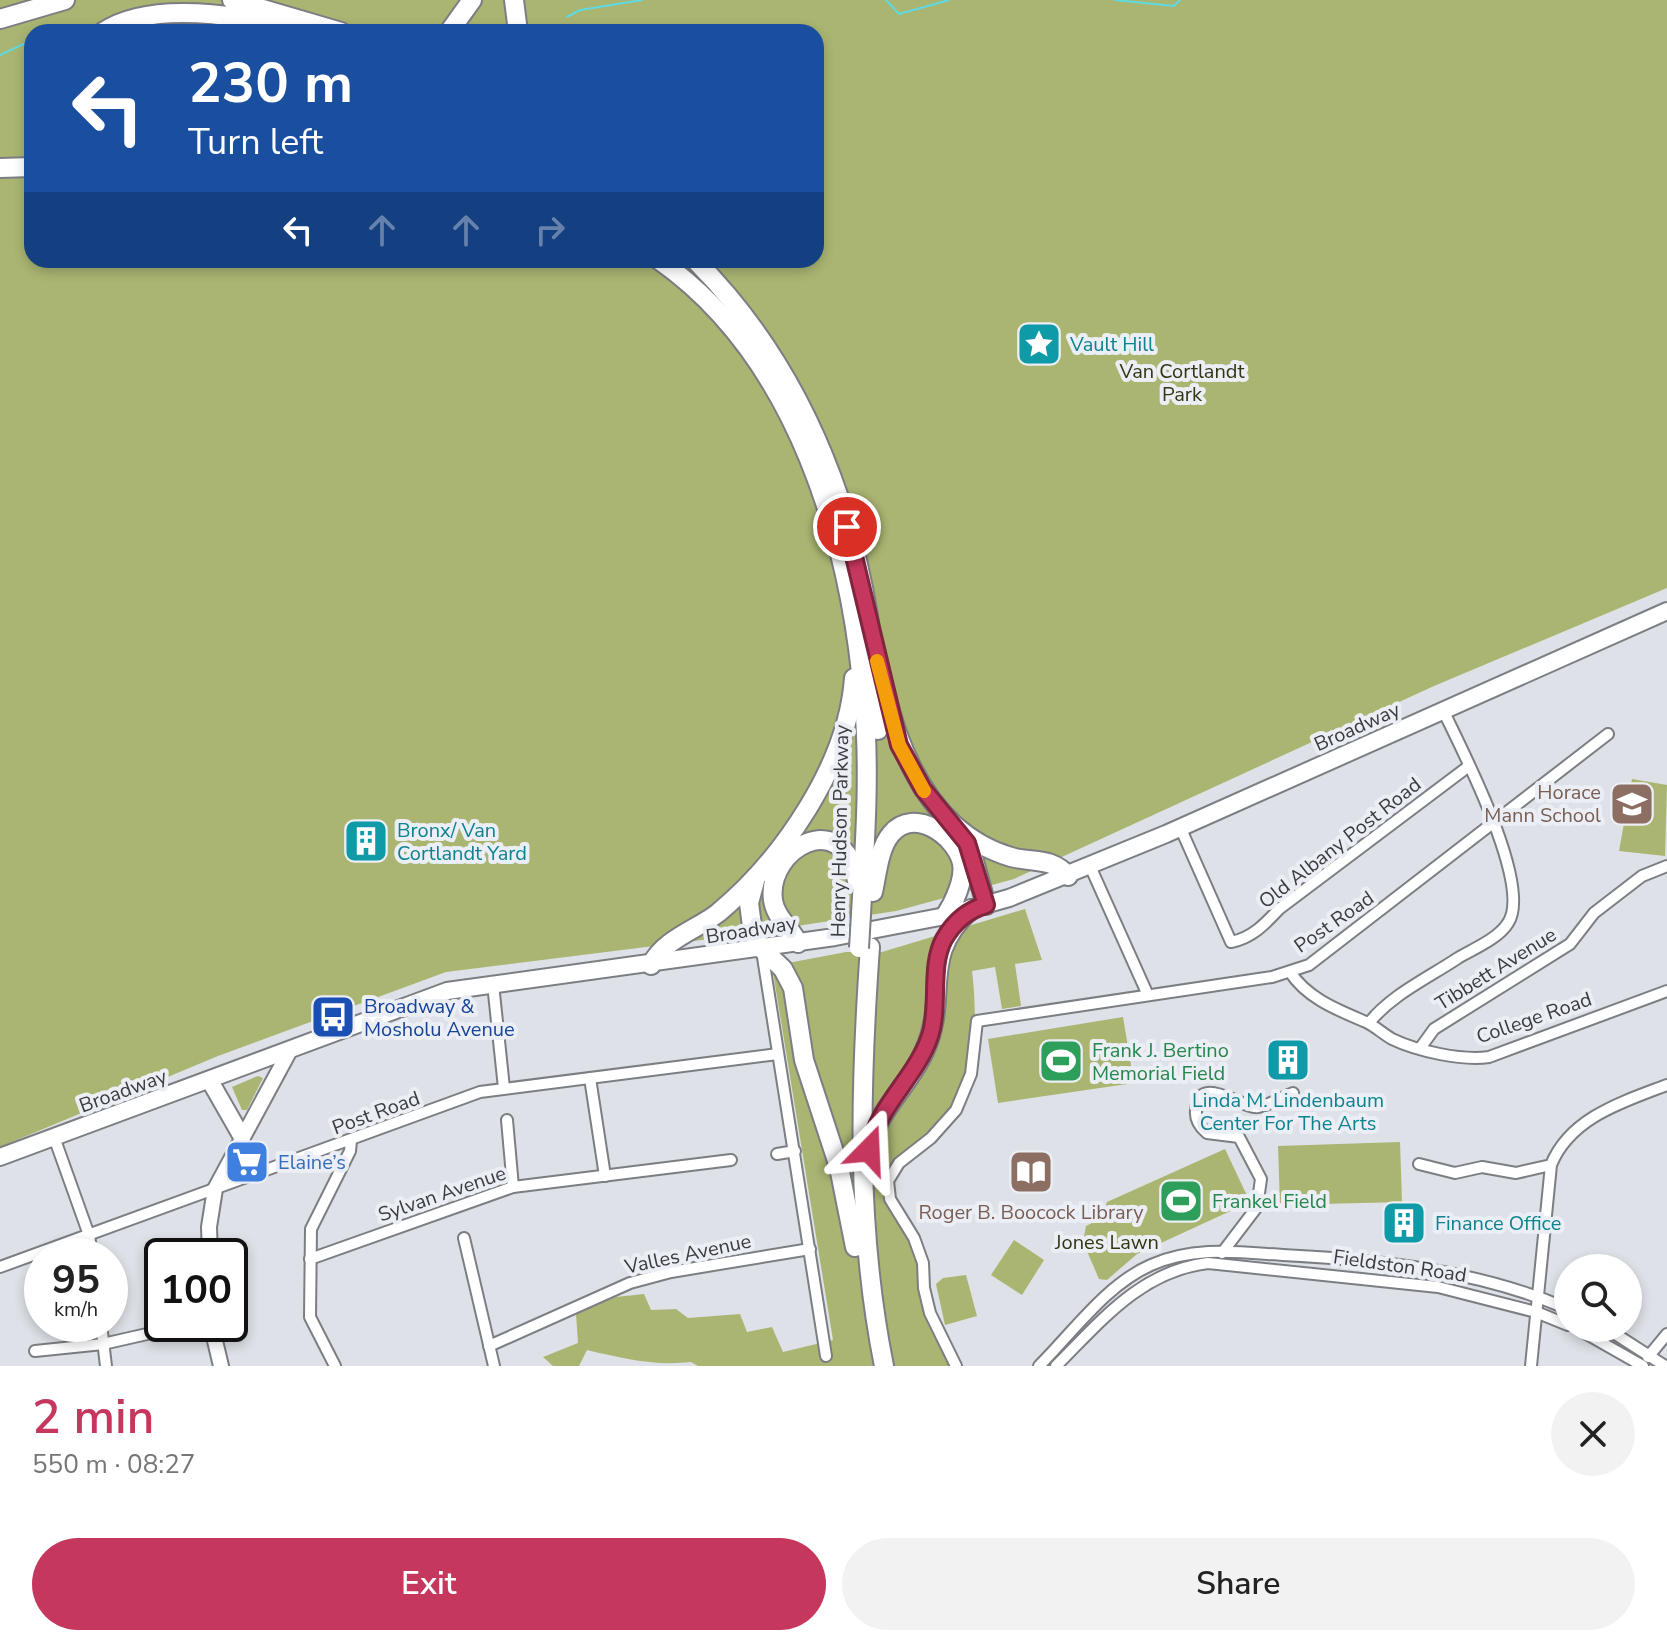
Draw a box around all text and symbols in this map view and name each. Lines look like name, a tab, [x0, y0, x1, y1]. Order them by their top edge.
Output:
text: 230 m	[188, 45, 353, 122]
icon: left	[56, 56, 160, 160]
text: Turn left	[188, 118, 323, 167]
icon: left	[276, 208, 320, 252]
icon: ahead	[360, 208, 404, 252]
icon: ahead	[444, 208, 488, 252]
icon: right	[528, 208, 572, 252]
place icon: Vault Hill	[1015, 320, 1063, 368]
place label: Vault Hill	[1069, 331, 1154, 358]
park label: Van Cortlandt Park	[1119, 358, 1245, 408]
pin	[813, 493, 881, 561]
icon: arrive	[825, 505, 869, 549]
street label: Broadway	[1310, 696, 1405, 758]
street label: Henry Hudson Parkway	[825, 724, 855, 938]
street label: Old Albany Post Road	[1253, 771, 1427, 915]
place label: Horace Mann School	[1484, 779, 1601, 829]
school or university icon: Horace Mann School	[1608, 780, 1656, 828]
building icon: Bronx/ Van Cortlandt Yard	[342, 817, 390, 865]
place label: Bronx/ Van Cortlandt Yard	[397, 817, 527, 867]
street label: Post Road	[1289, 885, 1379, 959]
street label: Broadway	[704, 909, 799, 950]
street label: Tibbett Avenue	[1431, 921, 1561, 1017]
street label: College Road	[1473, 986, 1595, 1050]
bus stop icon: Broadway & Mosholu Avenue	[309, 993, 357, 1041]
place label: Broadway & Mosholu Avenue	[364, 993, 515, 1043]
building icon: Linda M. Lindenbaum Center For The Arts	[1264, 1036, 1312, 1084]
sports icon: Frank J. Bertino Memorial Field	[1037, 1037, 1085, 1085]
place label: Frank J. Bertino Memorial Field	[1092, 1037, 1229, 1087]
street label: Broadway	[75, 1062, 171, 1119]
street label: Post Road	[328, 1085, 424, 1141]
place label: Linda M. Lindenbaum Center For The Arts	[1192, 1087, 1384, 1137]
position arrow	[827, 1108, 911, 1192]
supermarket icon: Elaine’s	[223, 1138, 271, 1186]
library icon: Roger B. Boocock Library	[1007, 1148, 1055, 1196]
place label: Elaine’s	[278, 1149, 346, 1176]
street label: Sylvan Avenue	[375, 1160, 509, 1228]
sports icon: Frankel Field	[1157, 1177, 1205, 1225]
place label: Frankel Field	[1212, 1188, 1327, 1215]
place label: Roger B. Boocock Library	[918, 1199, 1144, 1226]
building icon: Finance Office	[1380, 1199, 1428, 1247]
place label: Finance Office	[1435, 1210, 1561, 1237]
street label: Valles Avenue	[621, 1227, 754, 1281]
park label: Jones Lawn	[1054, 1229, 1159, 1256]
speed limit sign: 100	[144, 1238, 248, 1342]
street label: Fieldston Road	[1332, 1243, 1468, 1289]
text: 95	[52, 1253, 100, 1307]
map controls	[1554, 1254, 1642, 1342]
button: search	[1554, 1254, 1642, 1342]
text: km/h	[54, 1296, 98, 1323]
text: 2 min	[32, 1384, 154, 1450]
button: close	[1551, 1392, 1635, 1476]
text: 550 m · 08:27	[32, 1447, 195, 1482]
button: Exit	[32, 1538, 826, 1630]
button: Share	[842, 1538, 1635, 1630]

